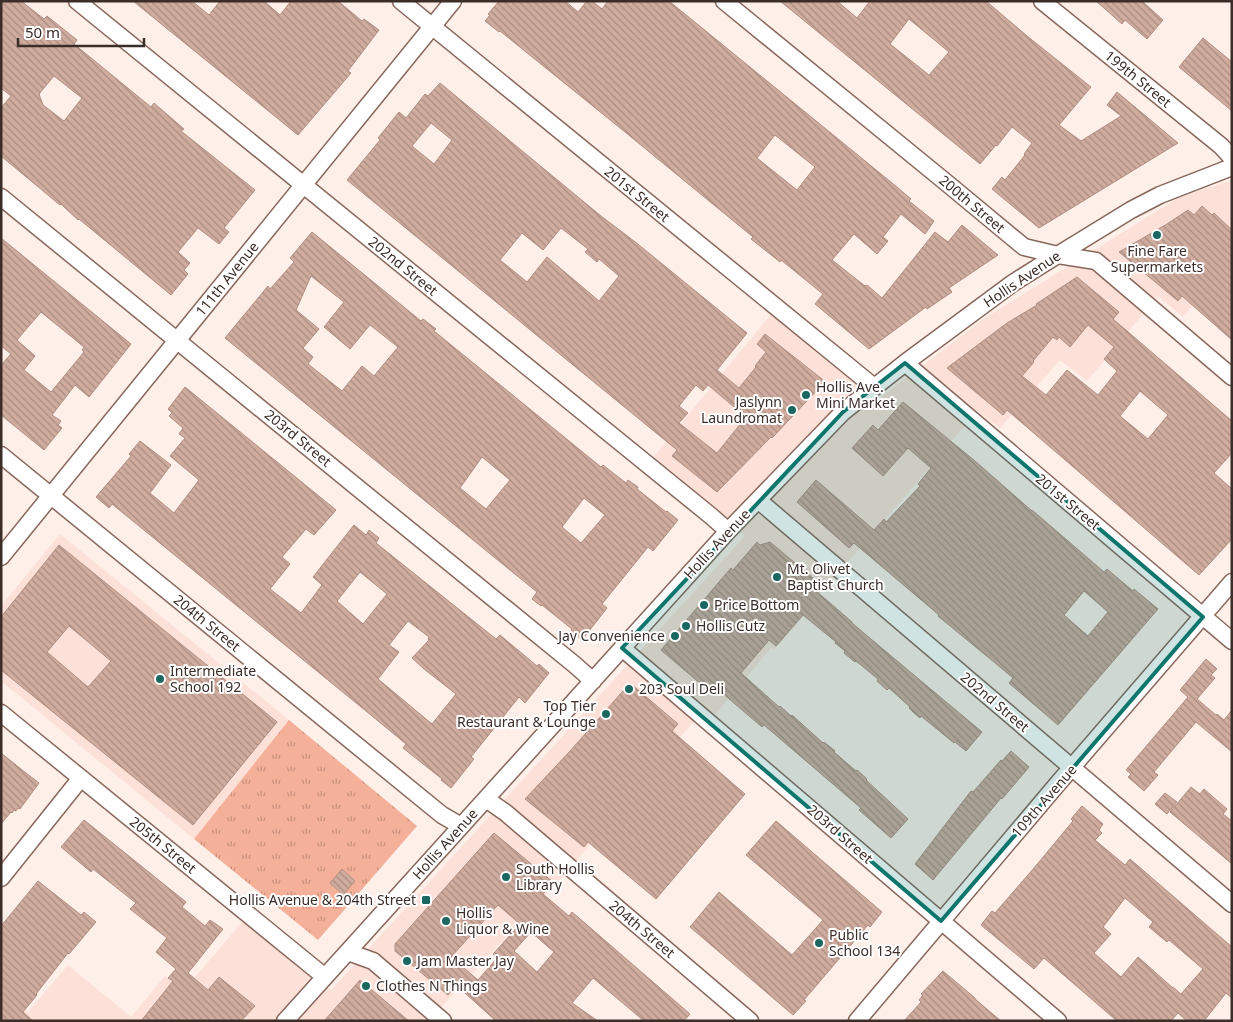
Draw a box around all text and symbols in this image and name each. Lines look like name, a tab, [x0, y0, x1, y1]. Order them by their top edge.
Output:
scale bar	[18, 15, 144, 47]
text: 50 m	[25, 22, 60, 42]
street label: 199th Street	[1101, 46, 1176, 111]
street label: 201st Street	[601, 162, 674, 226]
street label: 200th Street	[935, 170, 1009, 237]
marker: Fine Fare Supermarkets	[1151, 229, 1163, 241]
street label: 202nd Street	[365, 232, 442, 299]
street label: 111th Avenue	[191, 237, 263, 320]
place label: Fine Fare Supermarkets	[1111, 241, 1204, 276]
street label: Hollis Avenue	[979, 246, 1064, 311]
place label: Hollis Ave. Mini Market	[816, 377, 895, 412]
marker: Hollis Ave. Mini Market	[800, 389, 812, 401]
place label: Jaslynn Laundromat	[701, 392, 782, 427]
marker: Jaslynn Laundromat	[786, 404, 798, 416]
street label: 203rd Street	[261, 405, 336, 470]
street label: 201st Street	[1032, 469, 1105, 534]
street label: Hollis Avenue	[679, 504, 754, 583]
place label: Mt. Olivet Baptist Church	[787, 559, 884, 594]
marker: Mt. Olivet Baptist Church	[771, 571, 783, 583]
street label: 204th Street	[170, 590, 245, 655]
place label: Price Bottom	[714, 595, 799, 614]
marker: Price Bottom	[698, 599, 710, 611]
place label: Hollis Cutz	[696, 616, 766, 635]
marker: Hollis Cutz	[680, 620, 692, 632]
place label: Jay Convenience	[556, 626, 665, 645]
marker: Jay Convenience	[669, 630, 681, 642]
place label: Intermediate School 192	[170, 661, 256, 696]
street label: 202nd Street	[957, 667, 1034, 736]
marker: Intermediate School 192	[154, 673, 166, 685]
place label: 203 Soul Deli	[639, 679, 724, 698]
marker: 203 Soul Deli	[623, 683, 635, 695]
place label: Top Tier Restaurant & Lounge	[457, 696, 596, 731]
marker: Top Tier Restaurant & Lounge	[600, 708, 612, 720]
street label: 109th Avenue	[1007, 760, 1081, 841]
street label: 203rd Street	[804, 800, 877, 867]
street label: Hollis Avenue	[408, 804, 482, 883]
street label: 205th Street	[126, 812, 201, 877]
place label: South Hollis Library	[516, 859, 595, 894]
marker: South Hollis Library	[500, 871, 512, 883]
place label: Hollis Avenue & 204th Street	[229, 890, 416, 909]
marker: Hollis Avenue & 204th Street	[420, 894, 432, 906]
street label: 204th Street	[605, 895, 679, 962]
place label: Hollis Liquor & Wine	[456, 903, 549, 938]
marker: Hollis Liquor & Wine	[440, 915, 452, 927]
place label: Public School 134	[829, 925, 900, 960]
marker: Public School 134	[813, 937, 825, 949]
place label: Jam Master Jay	[415, 951, 515, 970]
marker: Jam Master Jay	[401, 955, 413, 967]
place label: Clothes N Things	[376, 976, 487, 995]
marker: Clothes N Things	[360, 980, 372, 992]

